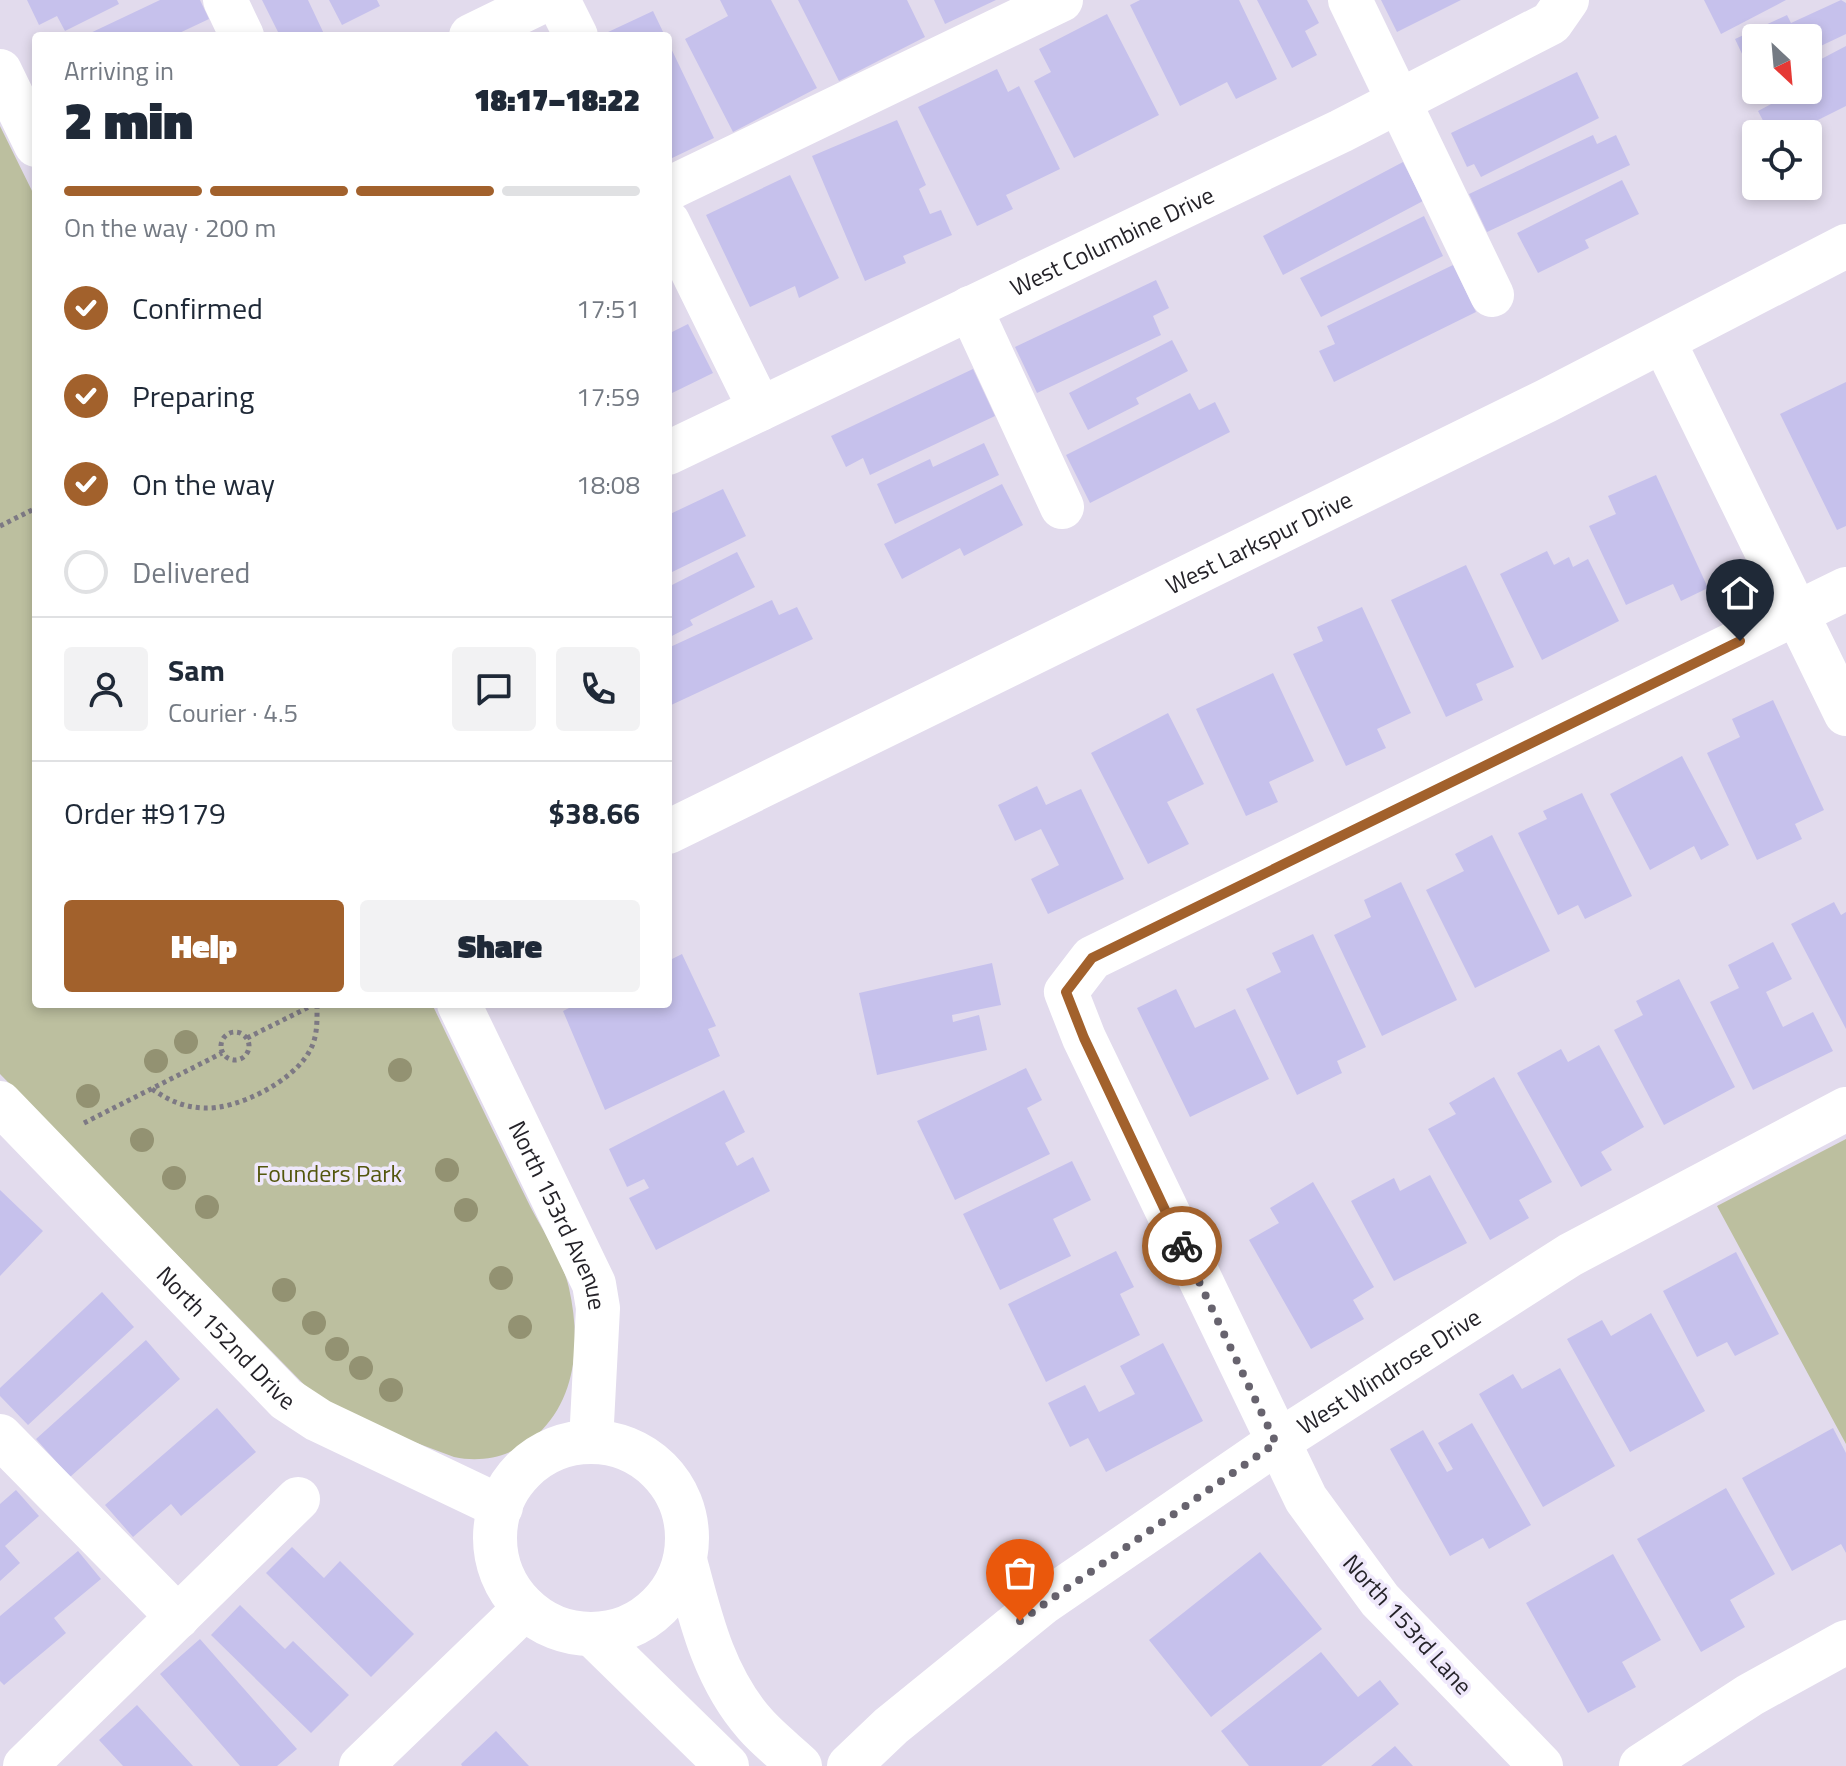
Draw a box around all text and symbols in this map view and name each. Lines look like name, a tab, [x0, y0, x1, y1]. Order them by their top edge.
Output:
north arrow	[1742, 24, 1822, 104]
map controls	[1742, 24, 1822, 200]
text: Arriving in	[64, 51, 174, 90]
text: 18:17–18:22	[474, 77, 640, 123]
text: 2 min	[64, 80, 193, 159]
button: locate	[1742, 120, 1822, 200]
street label: West Columbine Drive	[1004, 176, 1220, 305]
text: On the way · 200 m	[64, 208, 276, 247]
text: Confirmed	[132, 285, 263, 331]
icon: check	[64, 286, 108, 330]
text: 17:51	[576, 289, 640, 328]
text: Preparing	[132, 373, 254, 419]
icon: check	[64, 374, 108, 418]
text: 17:59	[576, 377, 640, 416]
text: On the way	[132, 461, 275, 507]
icon: check	[64, 462, 108, 506]
text: 18:08	[576, 465, 640, 504]
street label: West Larkspur Drive	[1159, 481, 1358, 603]
text: Delivered	[132, 549, 250, 595]
pin	[1706, 559, 1774, 641]
icon: home	[1718, 571, 1762, 615]
button: person	[64, 647, 148, 731]
text: Sam	[168, 647, 225, 693]
button: chat	[452, 647, 536, 731]
button: phone	[556, 647, 640, 731]
text: Courier · 4.5	[168, 693, 298, 732]
text: Order #9179	[64, 790, 226, 836]
text: $38.66	[548, 790, 640, 836]
button: Help	[64, 900, 344, 992]
button: Share	[360, 900, 640, 992]
street label: North 153rd Avenue	[500, 1115, 616, 1312]
park label: Founders Park	[256, 1155, 402, 1191]
courier	[1142, 1206, 1222, 1286]
icon: bike	[1160, 1224, 1204, 1268]
street label: North 152nd Drive	[148, 1258, 303, 1419]
street label: West Windrose Drive	[1290, 1299, 1488, 1443]
pin	[986, 1539, 1054, 1621]
street label: North 153rd Lane	[1335, 1546, 1481, 1702]
icon: bag	[998, 1551, 1042, 1595]

